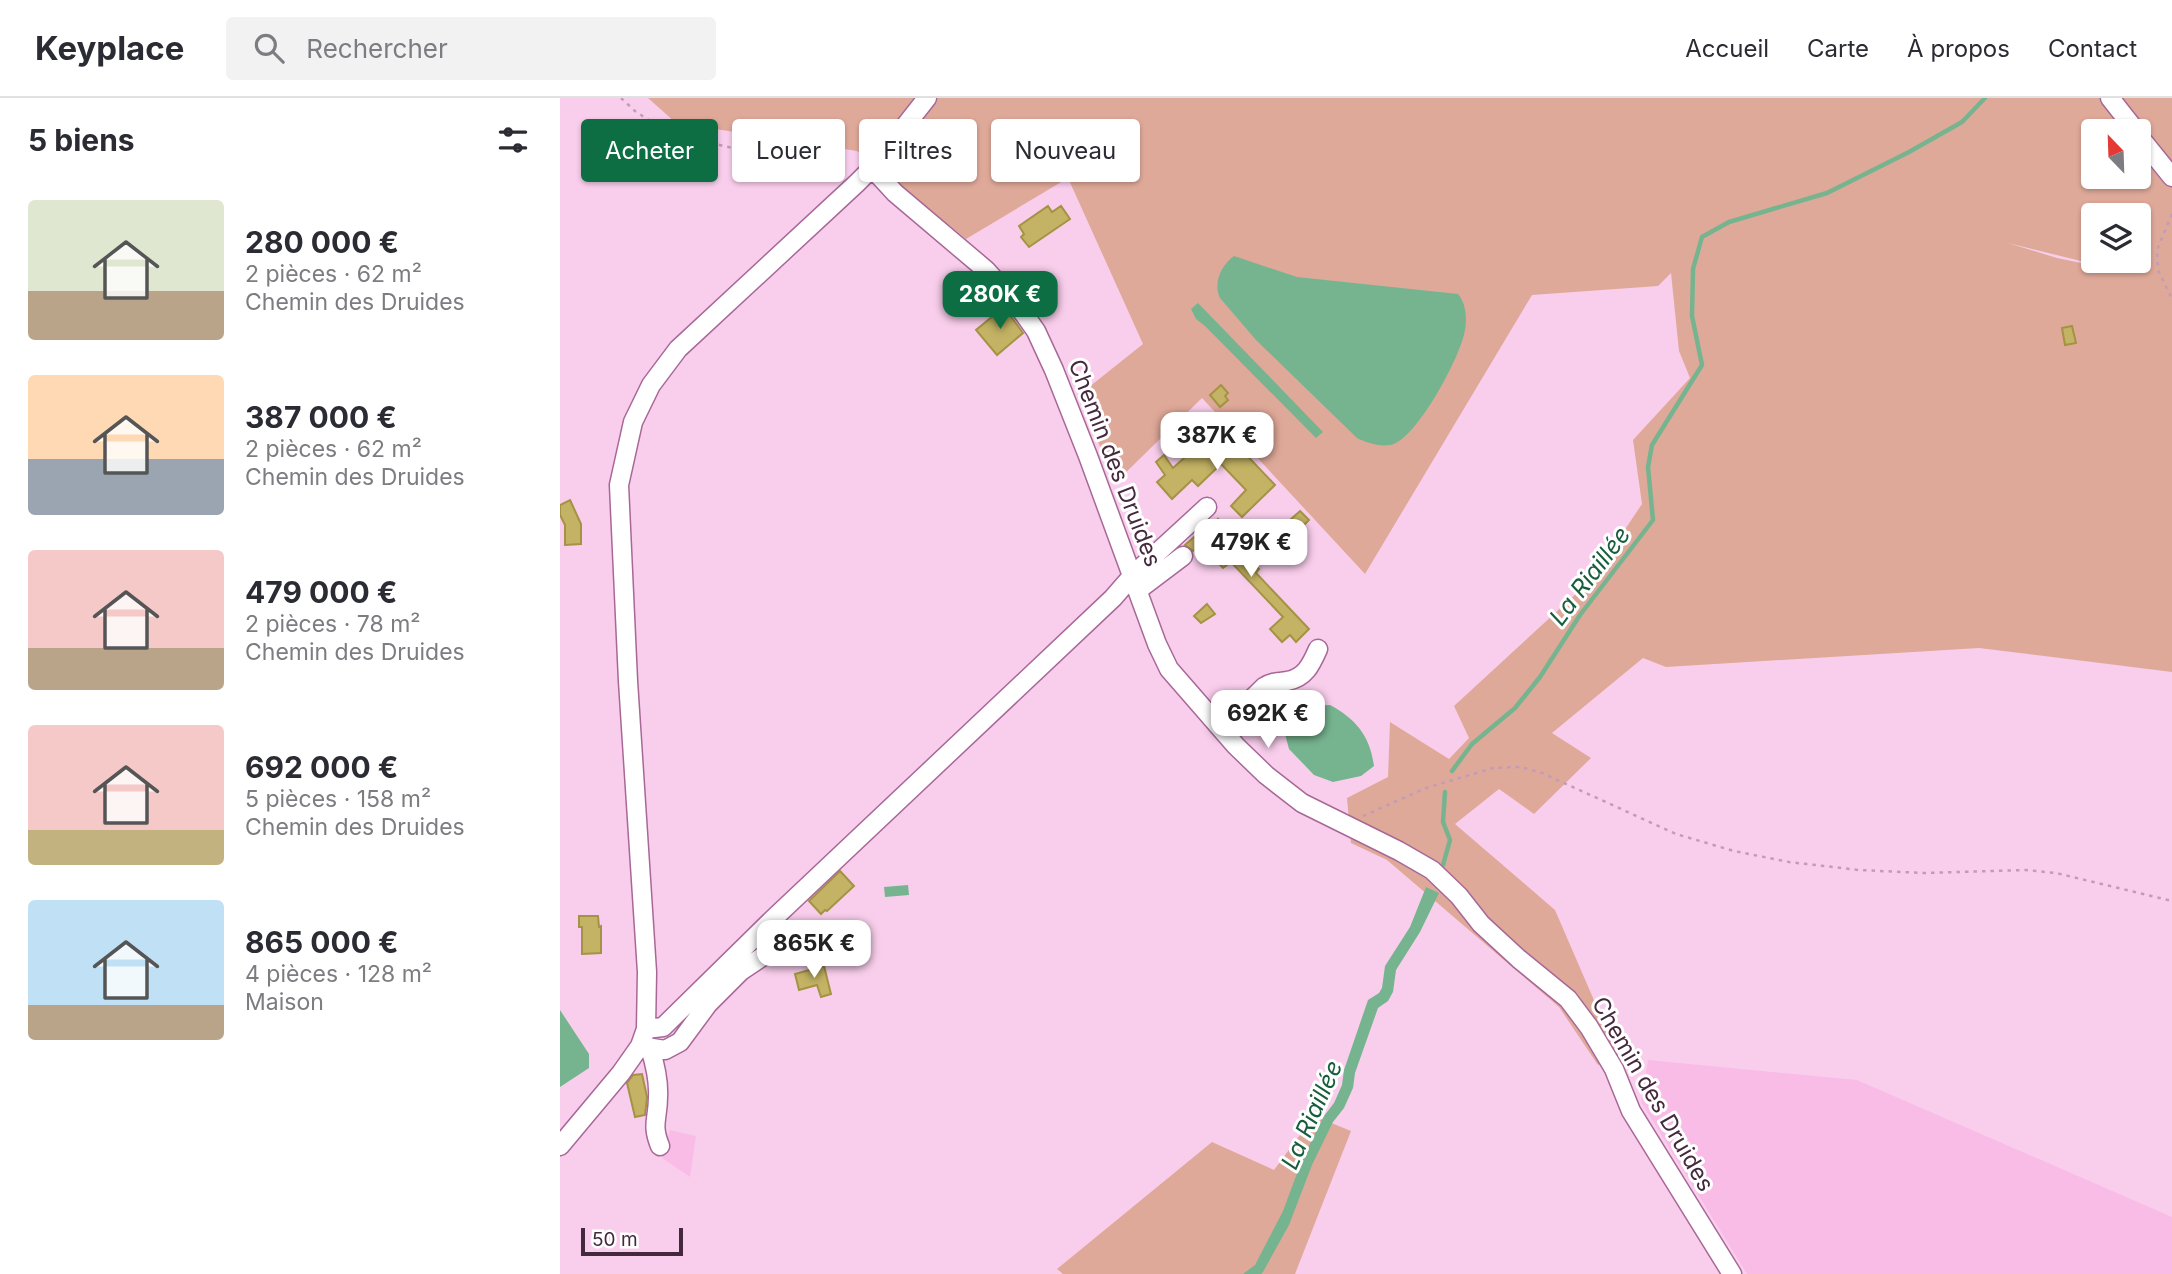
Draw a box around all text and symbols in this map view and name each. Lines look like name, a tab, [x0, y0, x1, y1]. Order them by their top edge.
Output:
search box	[226, 17, 716, 80]
text: Keyplace	[35, 28, 184, 68]
icon: search	[250, 29, 288, 67]
text: Rechercher	[306, 33, 448, 64]
text: Accueil	[1685, 34, 1769, 63]
text: Carte	[1807, 34, 1869, 63]
text: À propos	[1907, 34, 2010, 63]
text: Contact	[2048, 34, 2137, 63]
chip: Acheter	[581, 119, 718, 182]
chip: Louer	[732, 119, 845, 182]
chip: Filtres	[859, 119, 977, 182]
chip: Nouveau	[991, 119, 1140, 182]
north arrow	[2081, 119, 2151, 189]
map controls	[2081, 119, 2151, 273]
icon: filters	[494, 121, 532, 159]
text: 5 biens	[28, 122, 135, 158]
button: layers	[2081, 203, 2151, 273]
text: 280 000 €	[245, 224, 399, 260]
icon: home	[84, 228, 168, 312]
text: 2 pièces · 62 m²	[245, 260, 422, 288]
pin: 280K €	[943, 272, 1057, 331]
text: 280K €	[959, 280, 1041, 308]
text: Chemin des Druides	[245, 288, 465, 316]
street label: Chemin des Druides	[1063, 355, 1167, 571]
text: 387 000 €	[245, 399, 397, 435]
icon: home	[84, 403, 168, 487]
pin: 387K €	[1160, 412, 1274, 472]
text: 387K €	[1177, 421, 1257, 449]
text: 2 pièces · 62 m²	[245, 435, 422, 463]
text: Chemin des Druides	[245, 463, 465, 491]
pin: 479K €	[1194, 519, 1308, 579]
water label: La Riaillée	[1543, 521, 1636, 631]
text: 479K €	[1210, 528, 1292, 556]
text: 479 000 €	[245, 574, 397, 610]
icon: home	[84, 578, 168, 662]
text: 2 pièces · 78 m²	[245, 610, 421, 638]
text: Chemin des Druides	[245, 638, 465, 666]
pin: 692K €	[1211, 690, 1325, 750]
text: 692K €	[1227, 699, 1309, 727]
text: 692 000 €	[245, 749, 398, 785]
icon: home	[84, 753, 168, 837]
text: 5 pièces · 158 m²	[245, 785, 431, 813]
text: Chemin des Druides	[245, 813, 465, 841]
pin: 865K €	[757, 920, 871, 980]
text: 865 000 €	[245, 924, 399, 960]
icon: home	[84, 928, 168, 1012]
text: 865K €	[773, 929, 855, 957]
text: 4 pièces · 128 m²	[245, 960, 432, 988]
text: Maison	[245, 988, 324, 1016]
street label: Chemin des Druides	[1586, 992, 1720, 1196]
water label: La Riaillée	[1275, 1056, 1348, 1174]
scale bar	[581, 1225, 682, 1257]
text: 50 m	[592, 1228, 638, 1251]

